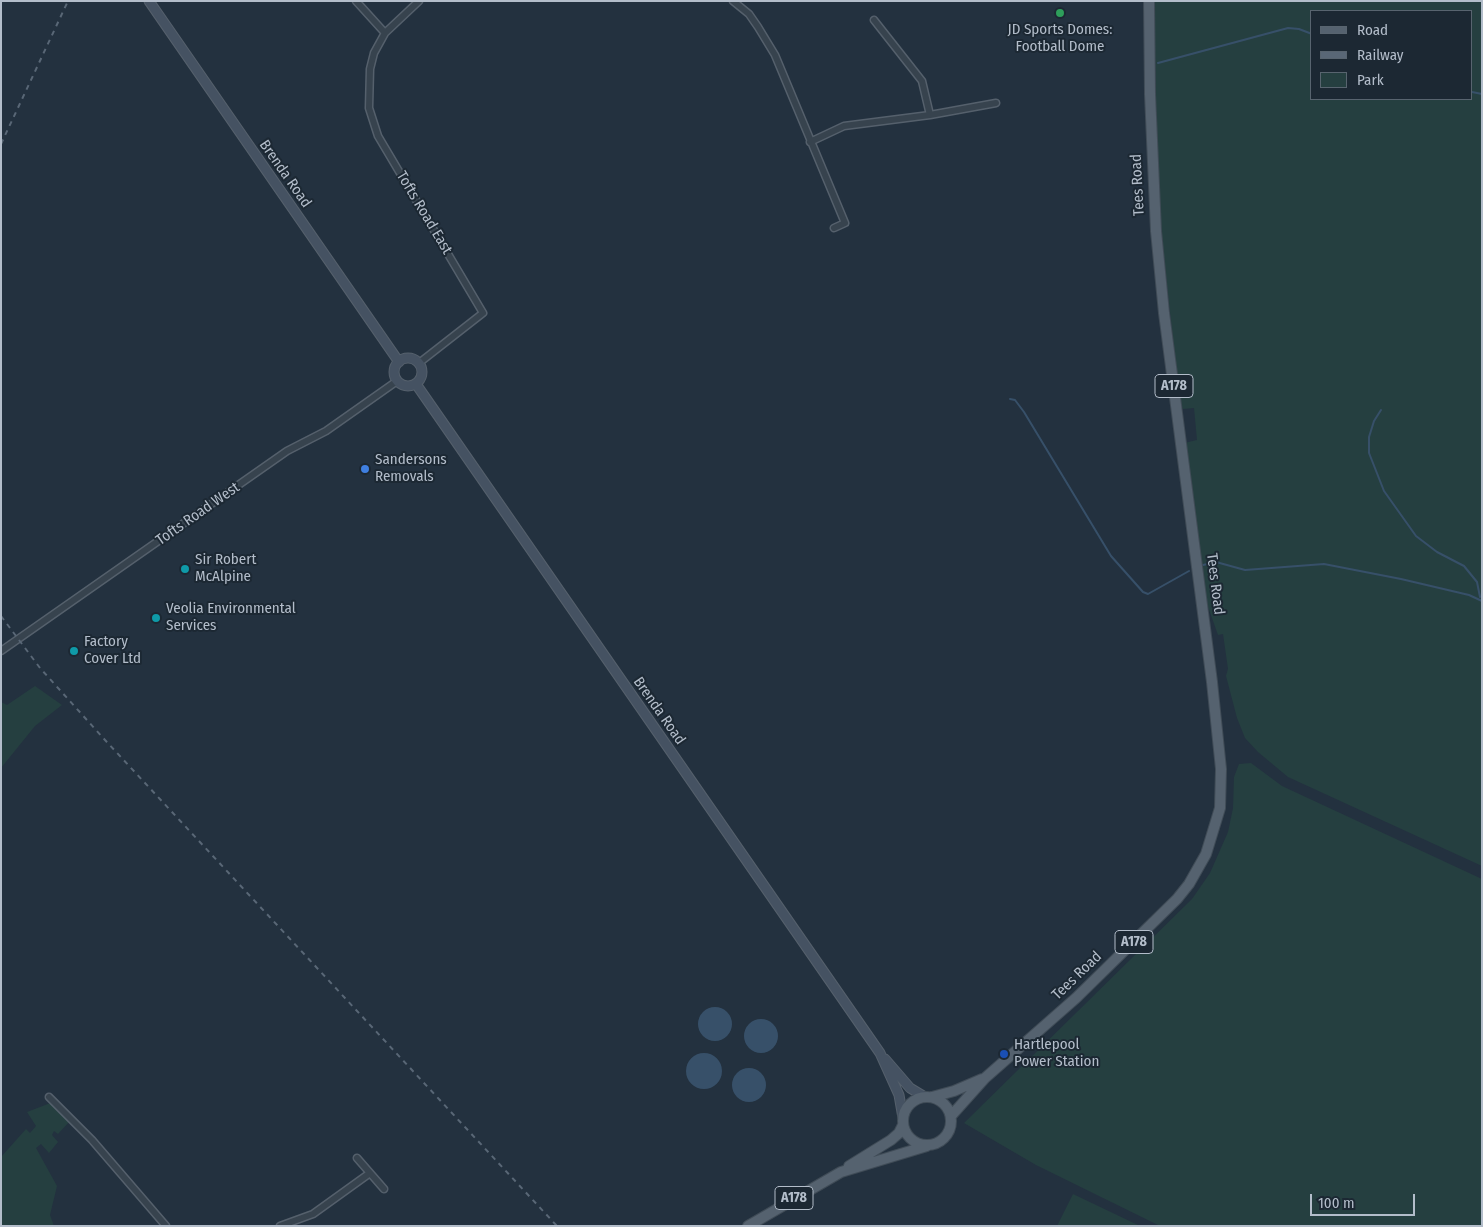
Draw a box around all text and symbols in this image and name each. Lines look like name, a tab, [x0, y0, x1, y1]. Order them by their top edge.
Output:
marker: JD Sports Domes: Football Dome	[1054, 7, 1066, 19]
legend	[1310, 10, 1473, 100]
place label: JD Sports Domes: Football Dome	[1008, 21, 1112, 56]
text: Road	[1357, 21, 1388, 39]
text: Railway	[1357, 46, 1404, 64]
text: Park	[1357, 71, 1384, 89]
street label: Brenda Road	[255, 137, 315, 211]
street label: Tees Road	[1127, 154, 1149, 216]
street label: Tofts Road East	[392, 168, 456, 258]
road number: A178	[1155, 374, 1193, 398]
place label: Sandersons Removals	[375, 451, 447, 486]
marker: Sandersons Removals	[359, 463, 371, 475]
street label: Tofts Road West	[153, 479, 243, 549]
place label: Sir Robert McAlpine	[195, 551, 256, 586]
street label: Tees Road	[1202, 552, 1228, 616]
marker: Sir Robert McAlpine	[179, 563, 191, 575]
place label: Veolia Environmental Services	[166, 600, 296, 635]
marker: Veolia Environmental Services	[150, 612, 162, 624]
place label: Factory Cover Ltd	[84, 633, 141, 668]
marker: Factory Cover Ltd	[68, 645, 80, 657]
street label: Brenda Road	[629, 674, 689, 748]
road number: A178	[1115, 930, 1153, 954]
street label: Tees Road	[1048, 948, 1106, 1004]
place label: Hartlepool Power Station	[1014, 1036, 1099, 1071]
marker: Hartlepool Power Station	[998, 1048, 1010, 1060]
scale bar	[1313, 1184, 1418, 1216]
road number: A178	[775, 1186, 813, 1210]
text: 100 m	[1318, 1194, 1355, 1212]

